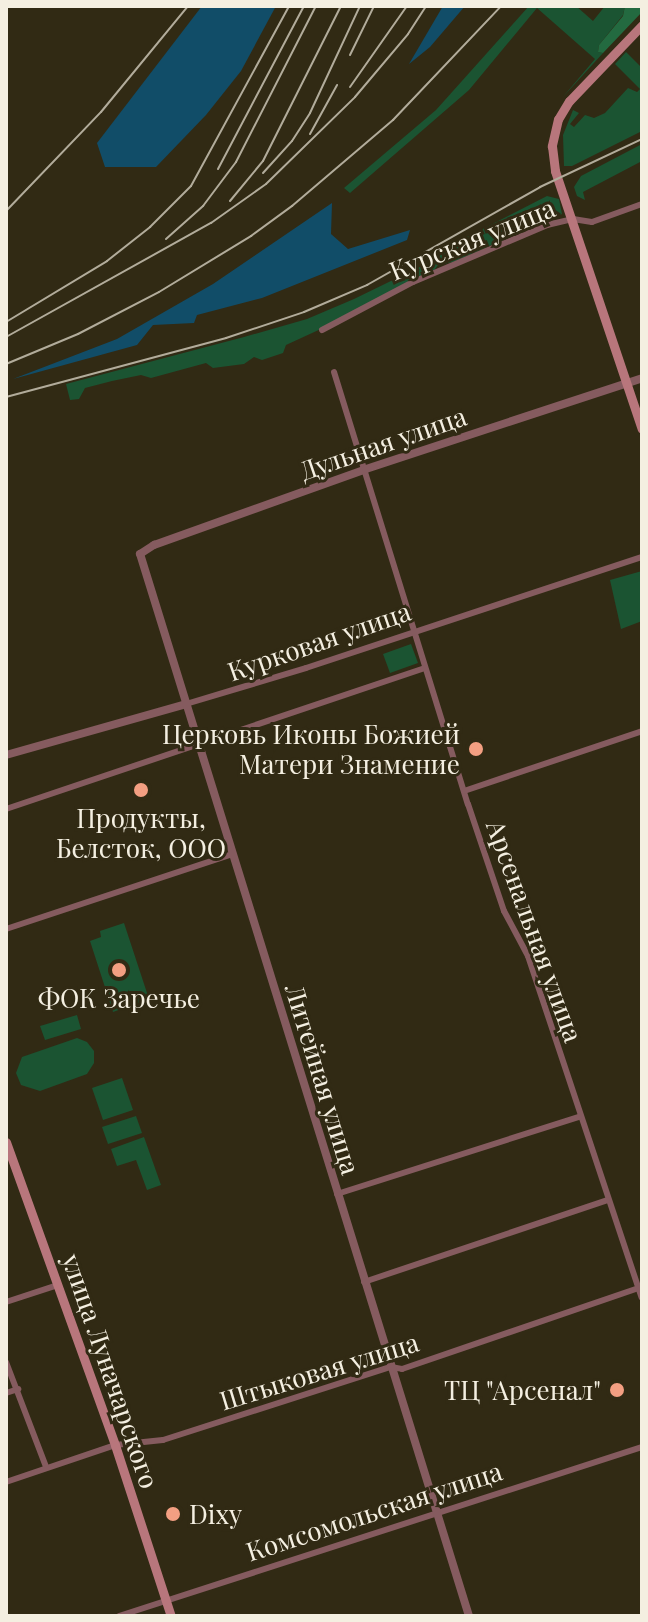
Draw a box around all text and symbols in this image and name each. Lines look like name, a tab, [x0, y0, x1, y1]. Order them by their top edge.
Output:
street label: Курская улица	[385, 192, 559, 286]
street label: Дульная улица	[296, 400, 470, 486]
street label: Курковая улица	[223, 595, 415, 687]
place label: Церковь Иконы Божией Матери Знамение	[162, 718, 460, 780]
marker: Церковь Иконы Божией Матери Знамение	[467, 740, 485, 758]
marker: Продукты, Белсток, ООО	[132, 781, 150, 799]
place label: Продукты, Белсток, ООО	[56, 802, 226, 864]
street label: Арсенальная улица	[480, 816, 590, 1046]
marker: ФОК Заречье	[110, 961, 128, 979]
street label: Литейная улица	[279, 980, 367, 1178]
place label: ФОК Заречье	[38, 982, 200, 1014]
street label: улица Луначарского	[56, 1250, 166, 1492]
street label: Штыковая улица	[216, 1326, 422, 1416]
place label: ТЦ "Арсенал"	[444, 1374, 601, 1406]
marker: ТЦ "Арсенал"	[608, 1381, 626, 1399]
street label: Комсомольская улица	[242, 1455, 506, 1567]
place label: Dixy	[189, 1498, 242, 1530]
marker: Dixy	[164, 1505, 182, 1523]

